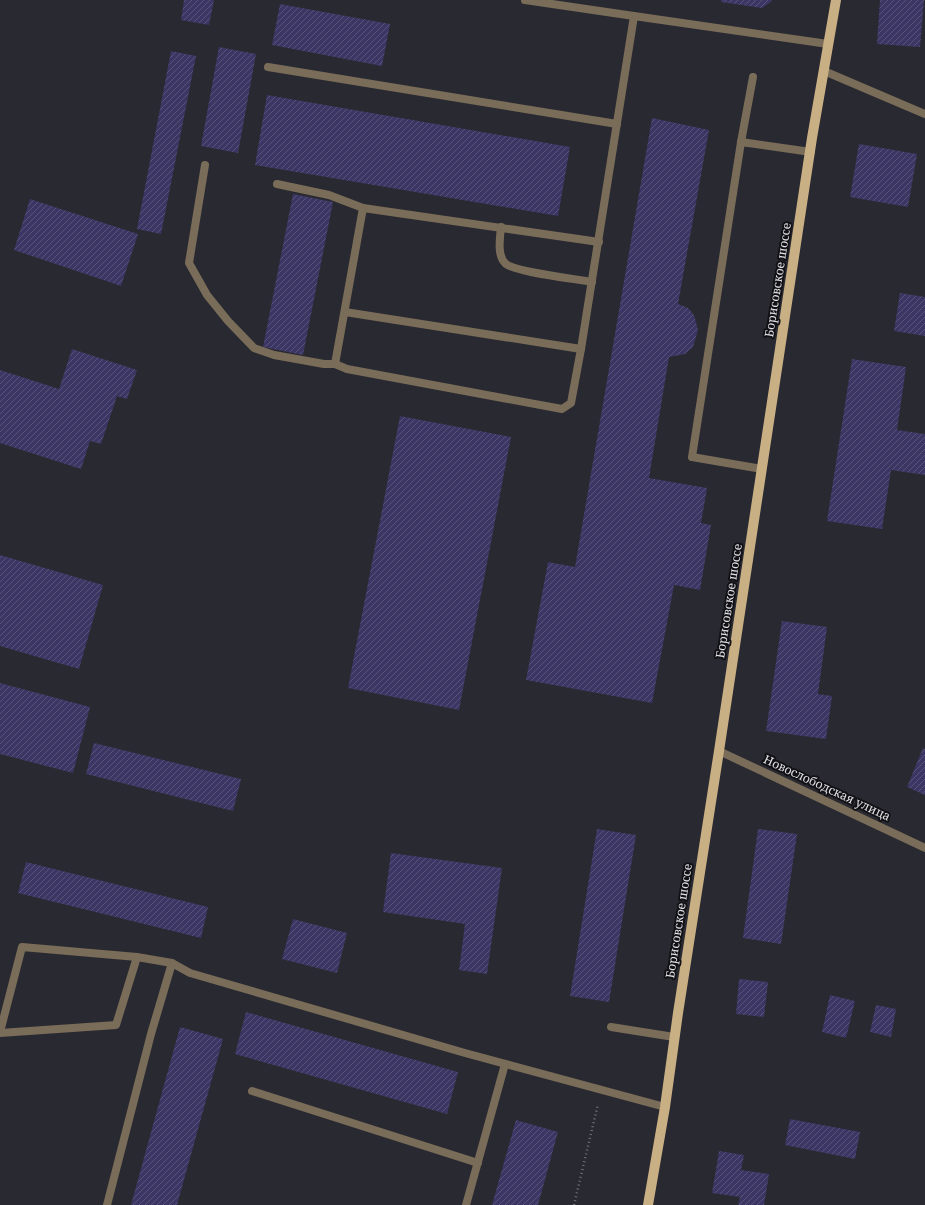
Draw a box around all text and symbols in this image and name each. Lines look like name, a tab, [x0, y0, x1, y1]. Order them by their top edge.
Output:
street label: Борисовское шоссе	[760, 221, 795, 338]
street label: Борисовское шоссе	[711, 542, 746, 659]
street label: Новослободская улица	[761, 751, 894, 825]
street label: Борисовское шоссе	[661, 862, 696, 979]

